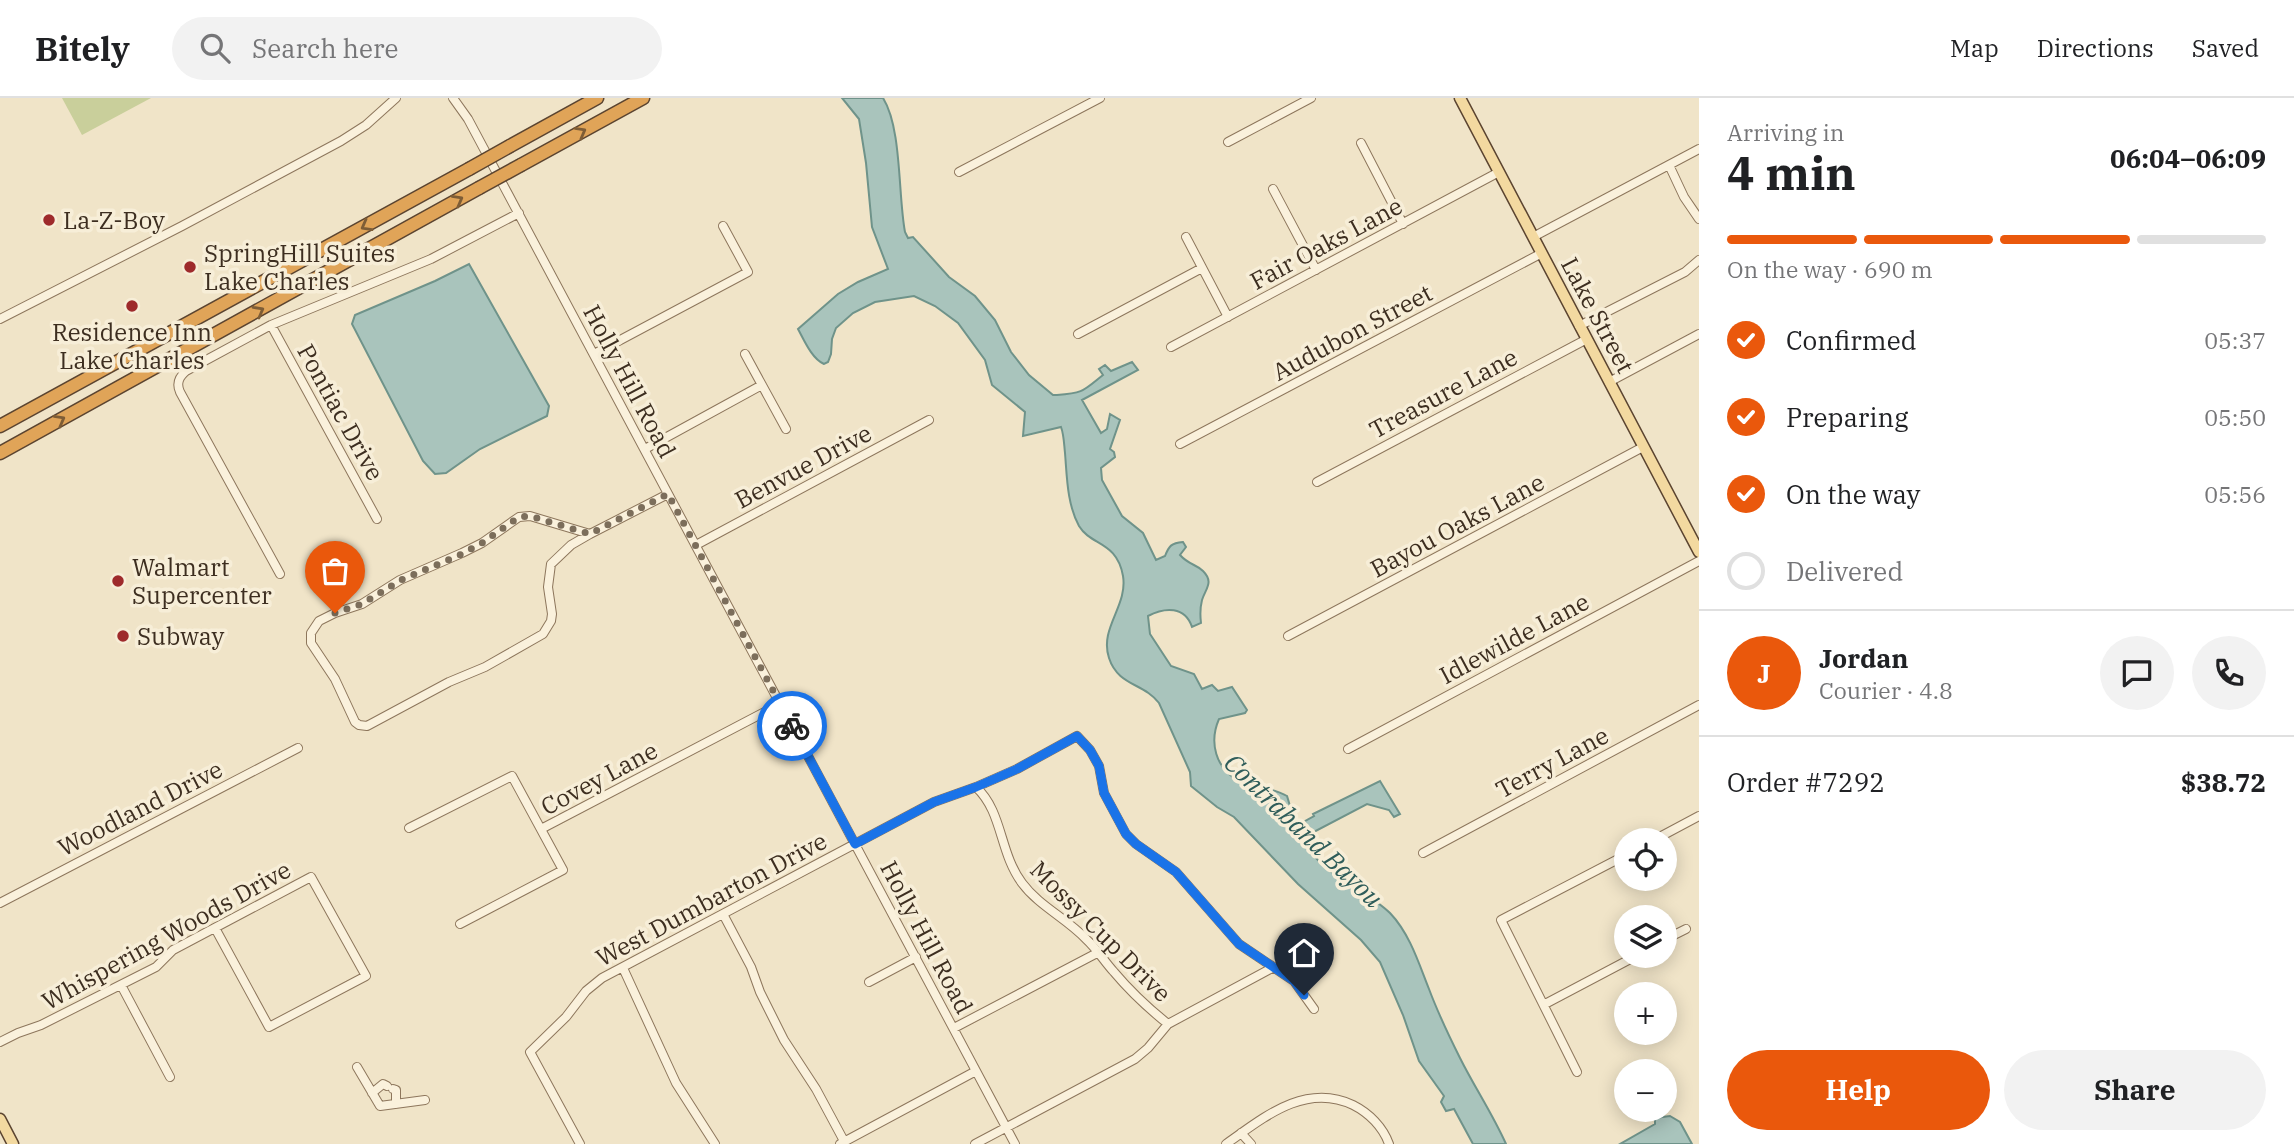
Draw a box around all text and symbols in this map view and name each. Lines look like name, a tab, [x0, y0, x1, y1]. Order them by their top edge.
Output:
search box	[172, 17, 662, 80]
text: Bitely	[35, 27, 130, 70]
icon: search	[196, 29, 234, 67]
text: Search here	[252, 31, 398, 65]
text: Map	[1950, 32, 1999, 64]
text: Directions	[2037, 32, 2154, 64]
text: Saved	[2192, 32, 2259, 64]
text: Arriving in	[1727, 117, 1844, 147]
one-way arrow	[574, 127, 586, 140]
text: 06:04–06:09	[2110, 141, 2266, 175]
text: 4 min	[1727, 143, 1856, 203]
street label: Fair Oaks Lane	[1244, 189, 1408, 297]
one-way arrow	[451, 195, 463, 208]
place label: La-Z-Boy	[63, 204, 165, 236]
marker: La-Z-Boy	[41, 212, 57, 228]
one-way arrow	[361, 218, 374, 231]
place label: SpringHill Suites Lake Charles	[204, 237, 395, 297]
street label: Lake Street	[1554, 251, 1642, 379]
text: On the way · 690 m	[1727, 254, 1933, 284]
marker: SpringHill Suites Lake Charles	[182, 259, 198, 275]
street label: Audubon Street	[1266, 276, 1438, 388]
marker: Residence Inn Lake Charles	[124, 298, 140, 314]
street label: Holly Hill Road	[576, 299, 684, 463]
one-way arrow	[252, 306, 265, 319]
place label: Residence Inn Lake Charles	[52, 316, 212, 376]
icon: check	[1727, 321, 1765, 359]
text: Confirmed	[1786, 323, 1917, 357]
text: 05:37	[2204, 325, 2266, 355]
street label: Pontiac Drive	[290, 338, 392, 486]
street label: Treasure Lane	[1363, 341, 1523, 445]
icon: check	[1727, 398, 1765, 436]
text: Preparing	[1786, 400, 1908, 434]
text: 05:50	[2204, 402, 2266, 432]
one-way arrow	[53, 415, 65, 428]
street label: Benvue Drive	[729, 417, 877, 515]
street label: Bayou Oaks Lane	[1364, 466, 1550, 584]
icon: check	[1727, 475, 1765, 513]
text: On the way	[1786, 477, 1920, 511]
text: 05:56	[2204, 479, 2266, 509]
pin	[305, 541, 365, 613]
place label: Walmart Supercenter	[132, 551, 272, 611]
icon: bag	[316, 552, 354, 590]
text: Delivered	[1786, 554, 1903, 588]
marker: Walmart Supercenter	[110, 573, 126, 589]
street label: Idlewilde Lane	[1434, 585, 1594, 691]
place label: Subway	[137, 620, 225, 652]
marker: Subway	[115, 628, 131, 644]
button: chat	[2100, 636, 2174, 710]
button: phone	[2192, 636, 2266, 710]
text: Jordan	[1819, 641, 1909, 675]
text: J	[1757, 656, 1771, 690]
text: Courier · 4.8	[1819, 675, 1953, 705]
courier	[757, 691, 827, 761]
icon: bike	[773, 707, 811, 745]
street label: Terry Lane	[1490, 719, 1614, 805]
street label: Covey Lane	[535, 734, 663, 822]
water label: Contraband Bayou	[1217, 745, 1391, 915]
street label: Woodland Drive	[52, 753, 228, 863]
text: Order #7292	[1727, 765, 1885, 799]
text: $38.72	[2181, 765, 2266, 799]
street label: West Dumbarton Drive	[590, 824, 832, 974]
map controls	[1614, 828, 1677, 1122]
button: locate	[1614, 828, 1677, 891]
street label: Whispering Woods Drive	[36, 853, 296, 1017]
street label: Mossy Cup Drive	[1023, 853, 1179, 1009]
street label: Holly Hill Road	[873, 855, 981, 1019]
button: layers	[1614, 905, 1677, 968]
pin	[1274, 923, 1334, 995]
icon: home	[1285, 934, 1323, 972]
button: +	[1614, 982, 1677, 1045]
button: Help	[1727, 1050, 1990, 1130]
button: Share	[2004, 1050, 2266, 1130]
button: −	[1614, 1059, 1677, 1122]

